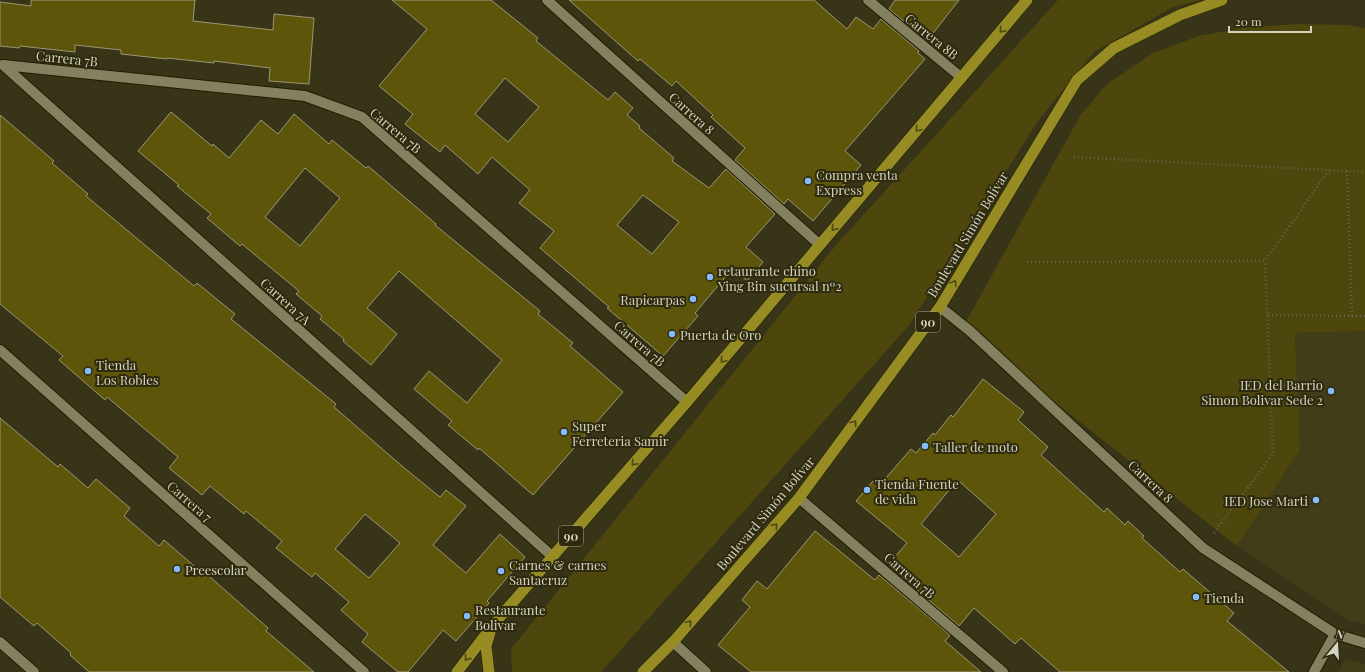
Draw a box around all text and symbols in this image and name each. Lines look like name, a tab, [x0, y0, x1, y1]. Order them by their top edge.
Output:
scale bar	[1229, 8, 1311, 34]
street label: Carrera 8B	[902, 9, 962, 63]
text: 20 m	[1235, 13, 1262, 29]
one-way arrow	[1000, 25, 1007, 32]
street label: Carrera 7B	[35, 46, 99, 70]
street label: Carrera 8	[666, 88, 718, 138]
street label: Carrera 7B	[367, 104, 425, 156]
one-way arrow	[916, 124, 923, 132]
place label: Compra venta Express	[816, 166, 898, 198]
street label: Boulevard Simón Bolívar	[923, 168, 1011, 300]
marker: Compra venta Express	[803, 176, 813, 186]
one-way arrow	[832, 224, 839, 231]
place label: retaurante chino Ying Bin sucursal nº2	[717, 262, 842, 294]
marker: retaurante chino Ying Bin sucursal nº2	[705, 272, 715, 282]
street label: Carrera 7A	[257, 274, 315, 329]
one-way arrow	[949, 280, 957, 287]
place label: Rapicarpas	[620, 291, 685, 308]
marker: Rapicarpas	[688, 294, 698, 304]
road number: 90	[916, 312, 940, 332]
street label: Carrera 7B	[611, 316, 669, 370]
place label: Puerta de Oro	[680, 326, 761, 343]
marker: Puerta de Oro	[667, 329, 677, 339]
one-way arrow	[721, 355, 728, 362]
place label: Tienda Los Robles	[96, 356, 159, 388]
marker: Tienda Los Robles	[83, 366, 93, 376]
place label: IED del Barrio Simon Bolivar Sede 2	[1201, 376, 1323, 408]
marker: IED del Barrio Simon Bolivar Sede 2	[1326, 386, 1336, 396]
place label: Super Ferreteria Samir	[572, 417, 669, 449]
one-way arrow	[850, 420, 857, 427]
marker: Super Ferreteria Samir	[559, 427, 569, 437]
place label: Taller de moto	[933, 438, 1018, 455]
marker: Taller de moto	[920, 441, 930, 451]
street label: Boulevard Simón Bolívar	[712, 452, 818, 573]
street label: Carrera 8	[1125, 456, 1177, 506]
one-way arrow	[631, 459, 638, 466]
place label: Tienda Fuente de vida	[875, 475, 959, 507]
street label: Carrera 7	[164, 477, 216, 526]
marker: Tienda Fuente de vida	[862, 485, 872, 495]
place label: IED Jose Marti	[1224, 492, 1308, 509]
marker: IED Jose Marti	[1311, 495, 1321, 505]
one-way arrow	[770, 523, 778, 531]
road number: 90	[559, 526, 583, 546]
street label: Carrera 7B	[881, 548, 939, 602]
place label: Carnes & carnes Santacruz	[509, 556, 607, 588]
place label: Preescolar	[185, 561, 247, 578]
marker: Preescolar	[172, 564, 182, 574]
marker: Carnes & carnes Santacruz	[496, 566, 506, 576]
place label: Tienda	[1204, 589, 1245, 606]
marker: Tienda	[1191, 592, 1201, 602]
place label: Restaurante Bolivar	[475, 601, 546, 633]
marker: Restaurante Bolivar	[462, 611, 472, 621]
one-way arrow	[684, 621, 691, 628]
north arrow	[1317, 624, 1357, 664]
text: N	[1334, 626, 1346, 642]
one-way arrow	[465, 653, 472, 660]

